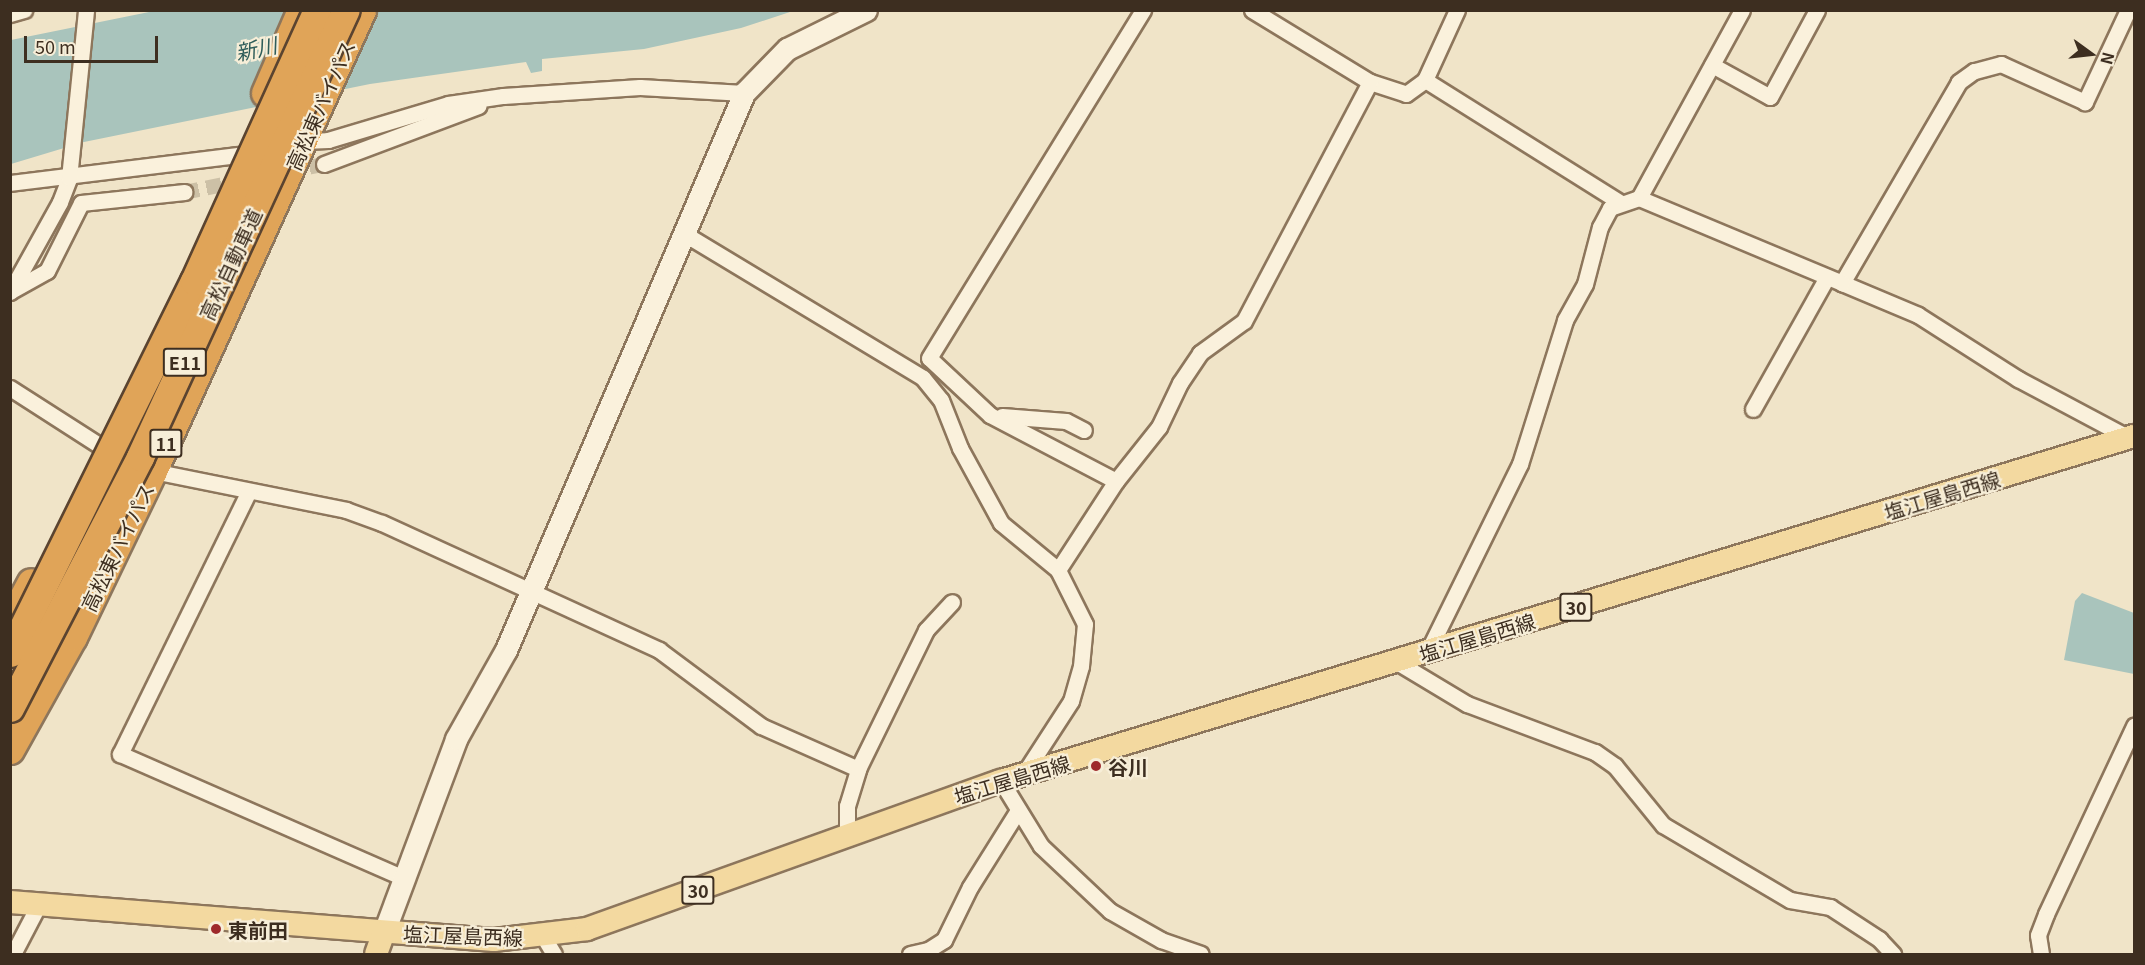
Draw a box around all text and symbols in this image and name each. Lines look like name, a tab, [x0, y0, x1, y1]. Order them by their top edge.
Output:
scale bar	[27, 24, 160, 62]
north arrow	[2061, 24, 2121, 84]
water label: 新川	[233, 31, 279, 65]
text: 50 m	[35, 33, 76, 59]
street label: 高松東バイパス	[281, 36, 359, 174]
text: N	[2095, 50, 2122, 68]
street label: 高松自動車道	[194, 205, 266, 323]
road number: E11	[162, 347, 207, 377]
road number: 11	[148, 428, 184, 458]
street label: 塩江屋島西線	[1881, 466, 2003, 524]
street label: 高松東バイパス	[76, 479, 158, 615]
road number: 30	[1558, 592, 1594, 622]
street label: 塩江屋島西線	[1416, 608, 1538, 666]
street label: 塩江屋島西線	[951, 750, 1073, 808]
place label: 谷川	[1108, 754, 1148, 778]
marker: 谷川	[1089, 759, 1103, 773]
road number: 30	[680, 875, 716, 905]
place label: 東前田	[228, 917, 288, 941]
street label: 塩江屋島西線	[403, 921, 523, 949]
marker: 東前田	[209, 922, 223, 936]

